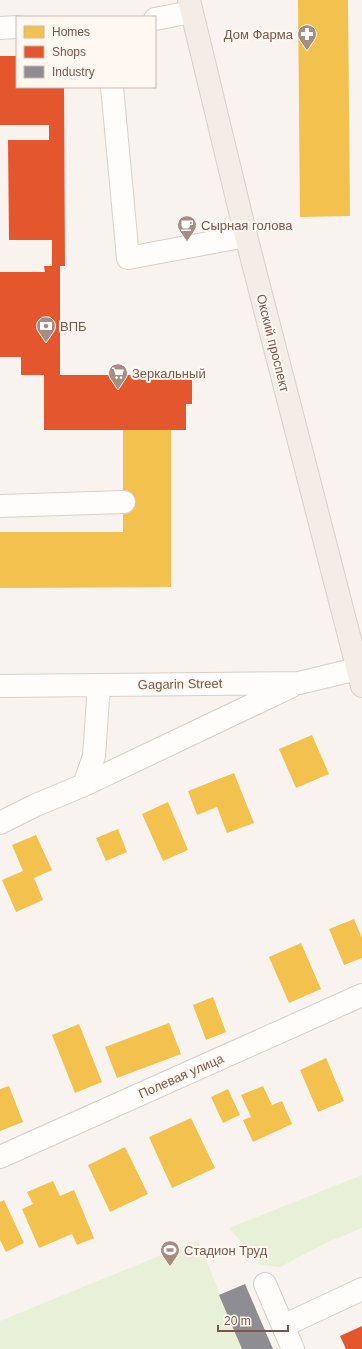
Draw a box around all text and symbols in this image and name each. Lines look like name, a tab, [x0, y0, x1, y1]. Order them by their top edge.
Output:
legend	[16, 16, 156, 88]
pharmacy icon: Дом Фарма	[296, 23, 318, 51]
text: Homes	[52, 25, 90, 39]
place label: Дом Фарма	[224, 27, 294, 42]
text: Shops	[52, 45, 86, 59]
text: Industry	[52, 65, 95, 79]
cafe icon: Сырная голова	[176, 214, 198, 242]
place label: Сырная голова	[201, 218, 293, 233]
street label: Окский проспект	[254, 293, 292, 394]
bank icon: ВПБ	[35, 315, 57, 343]
place label: ВПБ	[60, 319, 87, 334]
supermarket icon: Зеркальный	[107, 362, 129, 390]
place label: Зеркальный	[132, 366, 206, 381]
street label: Gagarin Street	[138, 676, 223, 692]
street label: Полевая улица	[136, 1050, 227, 1101]
sports icon: Стадион Труд	[159, 1239, 181, 1267]
place label: Стадион Труд	[184, 1243, 268, 1258]
scale bar	[218, 1307, 288, 1333]
text: 20 m	[224, 1314, 251, 1328]

